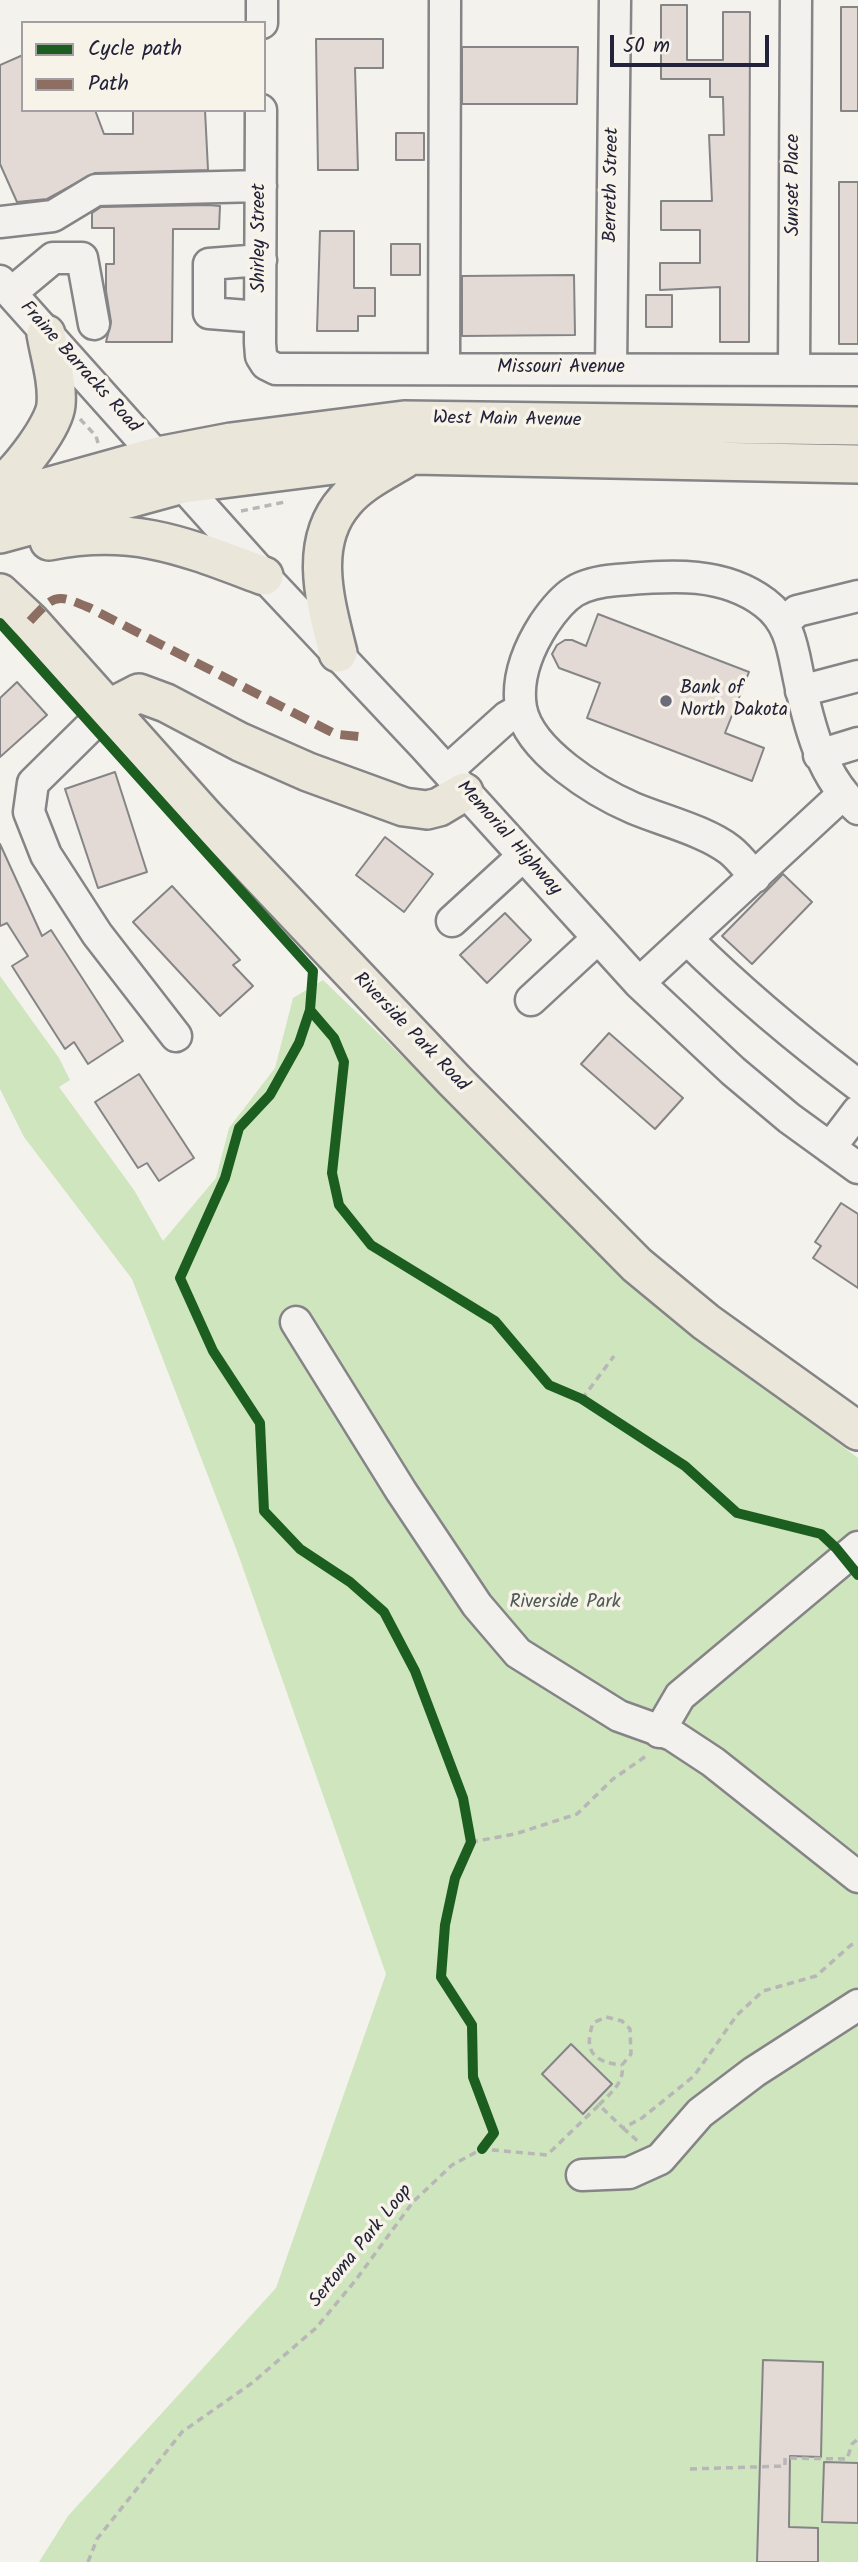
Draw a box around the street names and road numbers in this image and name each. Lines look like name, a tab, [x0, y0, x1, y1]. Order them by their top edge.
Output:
street label: Berreth Street	[601, 127, 625, 243]
street label: Sunset Place	[784, 134, 806, 236]
street label: Shirley Street	[250, 183, 272, 293]
street label: Fraine Barracks Road	[14, 297, 144, 439]
street label: Missouri Avenue	[497, 358, 625, 380]
street label: West Main Avenue	[433, 408, 581, 434]
street label: Memorial Highway	[451, 777, 565, 901]
street label: Riverside Park Road	[347, 969, 473, 1097]
street label: Sertoma Park Loop	[306, 2181, 418, 2313]

